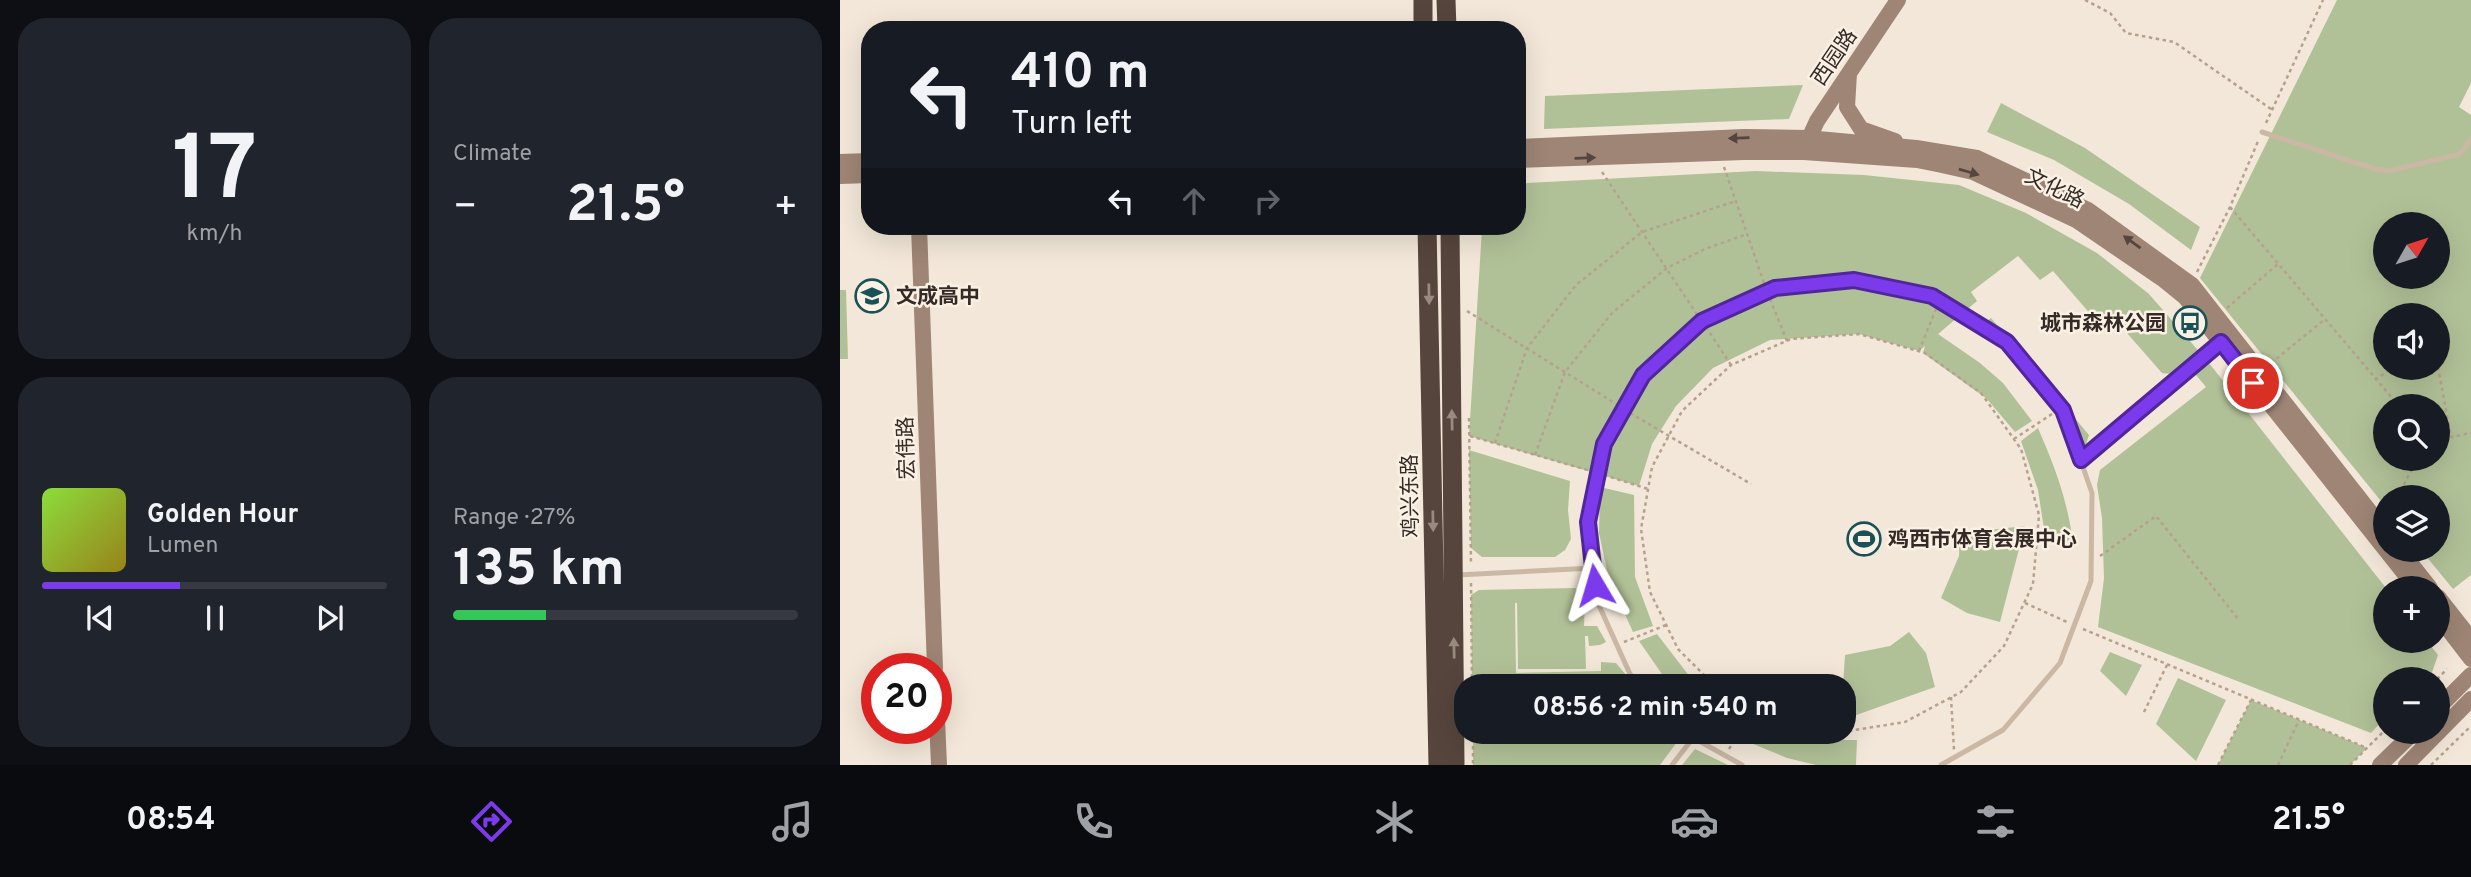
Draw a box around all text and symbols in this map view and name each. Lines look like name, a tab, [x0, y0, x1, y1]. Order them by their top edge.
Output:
street label: 西园路	[1806, 24, 1864, 92]
text: 410 m	[1011, 44, 1149, 106]
icon: left	[896, 49, 987, 140]
text: Turn left	[1011, 105, 1132, 145]
text: 17	[172, 117, 257, 232]
one-way arrow	[1728, 132, 1750, 143]
text: Climate	[453, 140, 532, 169]
one-way arrow	[1575, 152, 1597, 163]
street label: 文化路	[2020, 163, 2089, 215]
one-way arrow	[1959, 167, 1980, 177]
text: 21.5°	[566, 174, 685, 240]
icon: left	[1102, 182, 1140, 220]
icon: ahead	[1175, 182, 1213, 220]
icon: right	[1248, 182, 1286, 220]
text: −	[453, 184, 478, 233]
text: +	[773, 184, 798, 233]
north arrow	[2373, 212, 2450, 289]
map controls	[2373, 212, 2450, 744]
text: km/h	[187, 220, 242, 249]
one-way arrow	[2123, 235, 2141, 249]
school or university icon: 文成高中	[853, 277, 891, 315]
one-way arrow	[1423, 283, 1434, 305]
place label: 文成高中	[896, 284, 980, 311]
button: sound	[2373, 303, 2450, 380]
bus stop icon: 城市森林公园	[2171, 304, 2209, 342]
place label: 城市森林公园	[2040, 311, 2166, 338]
pin	[2223, 353, 2283, 413]
icon: arrive	[2234, 364, 2272, 402]
button: search	[2373, 394, 2450, 471]
one-way arrow	[1446, 409, 1458, 431]
street label: 宏伟路	[893, 416, 922, 480]
street label: 鸡兴东路	[1397, 454, 1426, 538]
button: layers	[2373, 485, 2450, 562]
text: Golden Hour	[147, 499, 298, 532]
text: Range · 27%	[453, 504, 576, 533]
one-way arrow	[1427, 511, 1439, 533]
sports icon: 鸡西市体育会展中心	[1845, 520, 1883, 558]
place label: 鸡西市体育会展中心	[1888, 527, 2077, 554]
text: Lumen	[147, 532, 218, 561]
text: 135 km	[453, 538, 624, 604]
position arrow	[1558, 548, 1632, 622]
button: +	[2373, 576, 2450, 653]
icon: previous	[81, 599, 119, 637]
icon: pause	[196, 599, 234, 637]
icon: next	[311, 599, 349, 637]
one-way arrow	[1448, 637, 1460, 659]
speed limit sign: 20	[861, 653, 952, 744]
button: −	[2373, 667, 2450, 744]
text: 08:56 · 2 min · 540 m	[1532, 692, 1778, 725]
icon: directions	[467, 797, 516, 846]
icon: music	[768, 797, 817, 846]
icon: phone	[1069, 797, 1118, 846]
icon: climate	[1370, 797, 1419, 846]
icon: car	[1670, 797, 1719, 846]
icon: filters	[1971, 797, 2020, 846]
text: 08:54	[126, 801, 216, 841]
text: 21.5°	[2272, 801, 2345, 841]

